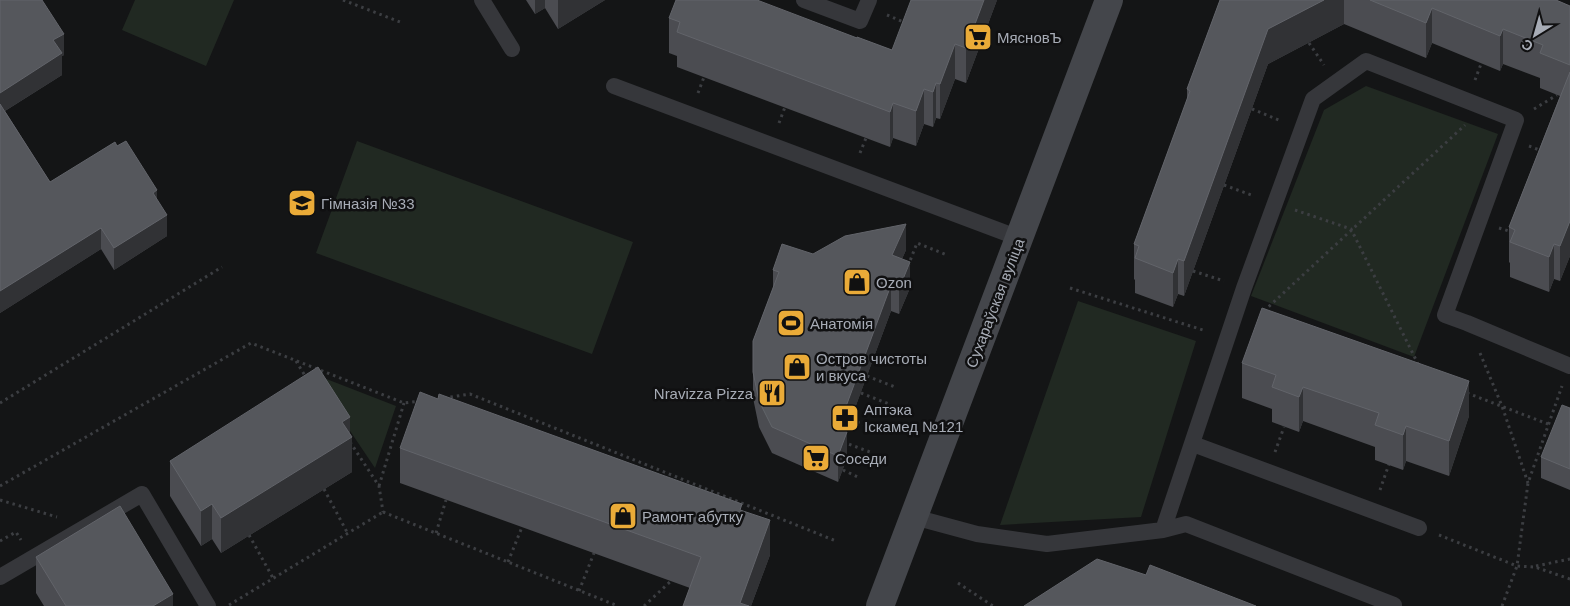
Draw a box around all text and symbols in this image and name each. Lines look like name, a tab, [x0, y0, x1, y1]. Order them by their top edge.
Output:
north arrow	[1510, 10, 1560, 60]
supermarket icon: МясновЪ	[963, 22, 993, 52]
place label: МясновЪ	[997, 29, 1062, 46]
text: С	[1518, 36, 1536, 55]
school or university icon: Гімназія №33	[287, 188, 317, 218]
place label: Гімназія №33	[321, 195, 415, 212]
street label: Сухараўская вуліца	[963, 235, 1028, 370]
shop icon: Ozon	[842, 267, 872, 297]
place label: Ozon	[876, 274, 912, 291]
sports icon: Анатомія	[776, 308, 806, 338]
place label: Анатомія	[810, 315, 873, 332]
place label: Остров чистоты и вкуса	[816, 350, 927, 384]
shop icon: Остров чистоты и вкуса	[782, 352, 812, 382]
restaurant icon: Nravizza Pizza	[757, 378, 787, 408]
place label: Nravizza Pizza	[654, 385, 754, 402]
place label: Аптэка Іскамед №121	[864, 401, 963, 435]
pharmacy icon: Аптэка Іскамед №121	[830, 403, 860, 433]
supermarket icon: Соседи	[801, 443, 831, 473]
place label: Соседи	[835, 450, 887, 467]
shop icon: Рамонт абутку	[608, 501, 638, 531]
place label: Рамонт абутку	[642, 508, 744, 525]

